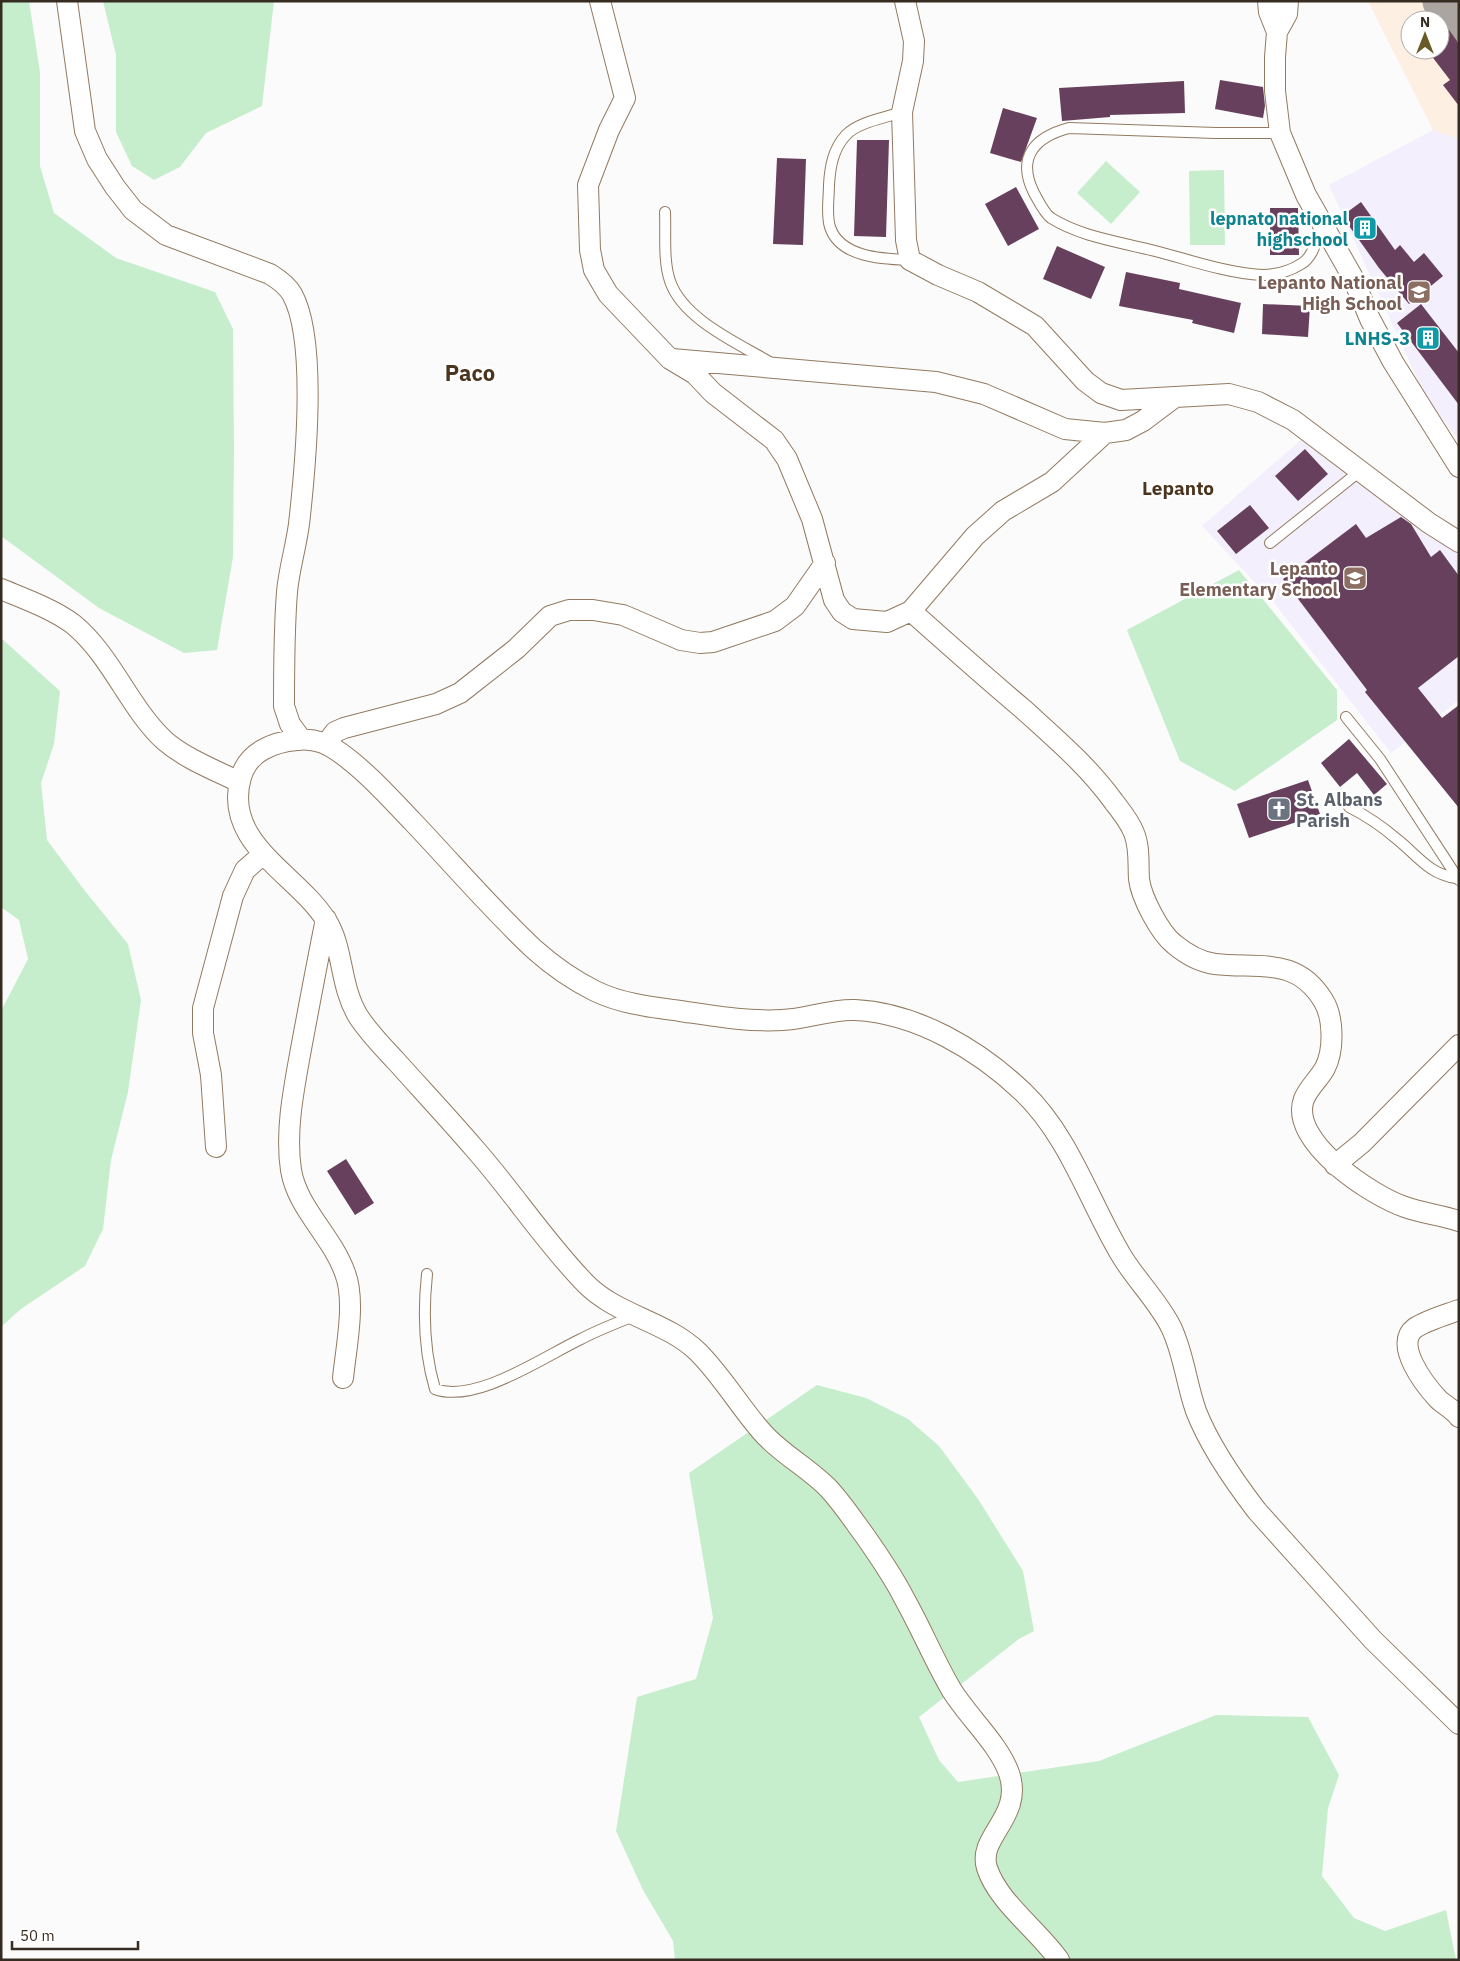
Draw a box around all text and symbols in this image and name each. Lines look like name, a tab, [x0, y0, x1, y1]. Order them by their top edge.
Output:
north arrow	[1400, 10, 1450, 60]
text: N	[1420, 13, 1430, 31]
place label: lepnato national highschool	[1210, 207, 1349, 251]
building icon: lepnato national highschool	[1352, 215, 1378, 241]
place label: Lepanto National High School	[1258, 271, 1403, 315]
school or university icon: Lepanto National High School	[1406, 279, 1432, 305]
building icon: LNHS-3	[1415, 325, 1441, 351]
place label: LNHS-3	[1345, 327, 1410, 350]
district label: Paco	[445, 358, 495, 387]
district label: Lepanto	[1142, 476, 1214, 500]
place label: Lepanto Elementary School	[1179, 557, 1339, 601]
school or university icon: Lepanto Elementary School	[1342, 565, 1368, 591]
place label: St. Albans Parish	[1296, 788, 1383, 832]
church icon: St. Albans Parish	[1266, 796, 1292, 822]
scale bar	[12, 1918, 139, 1950]
text: 50 m	[20, 1926, 55, 1945]

